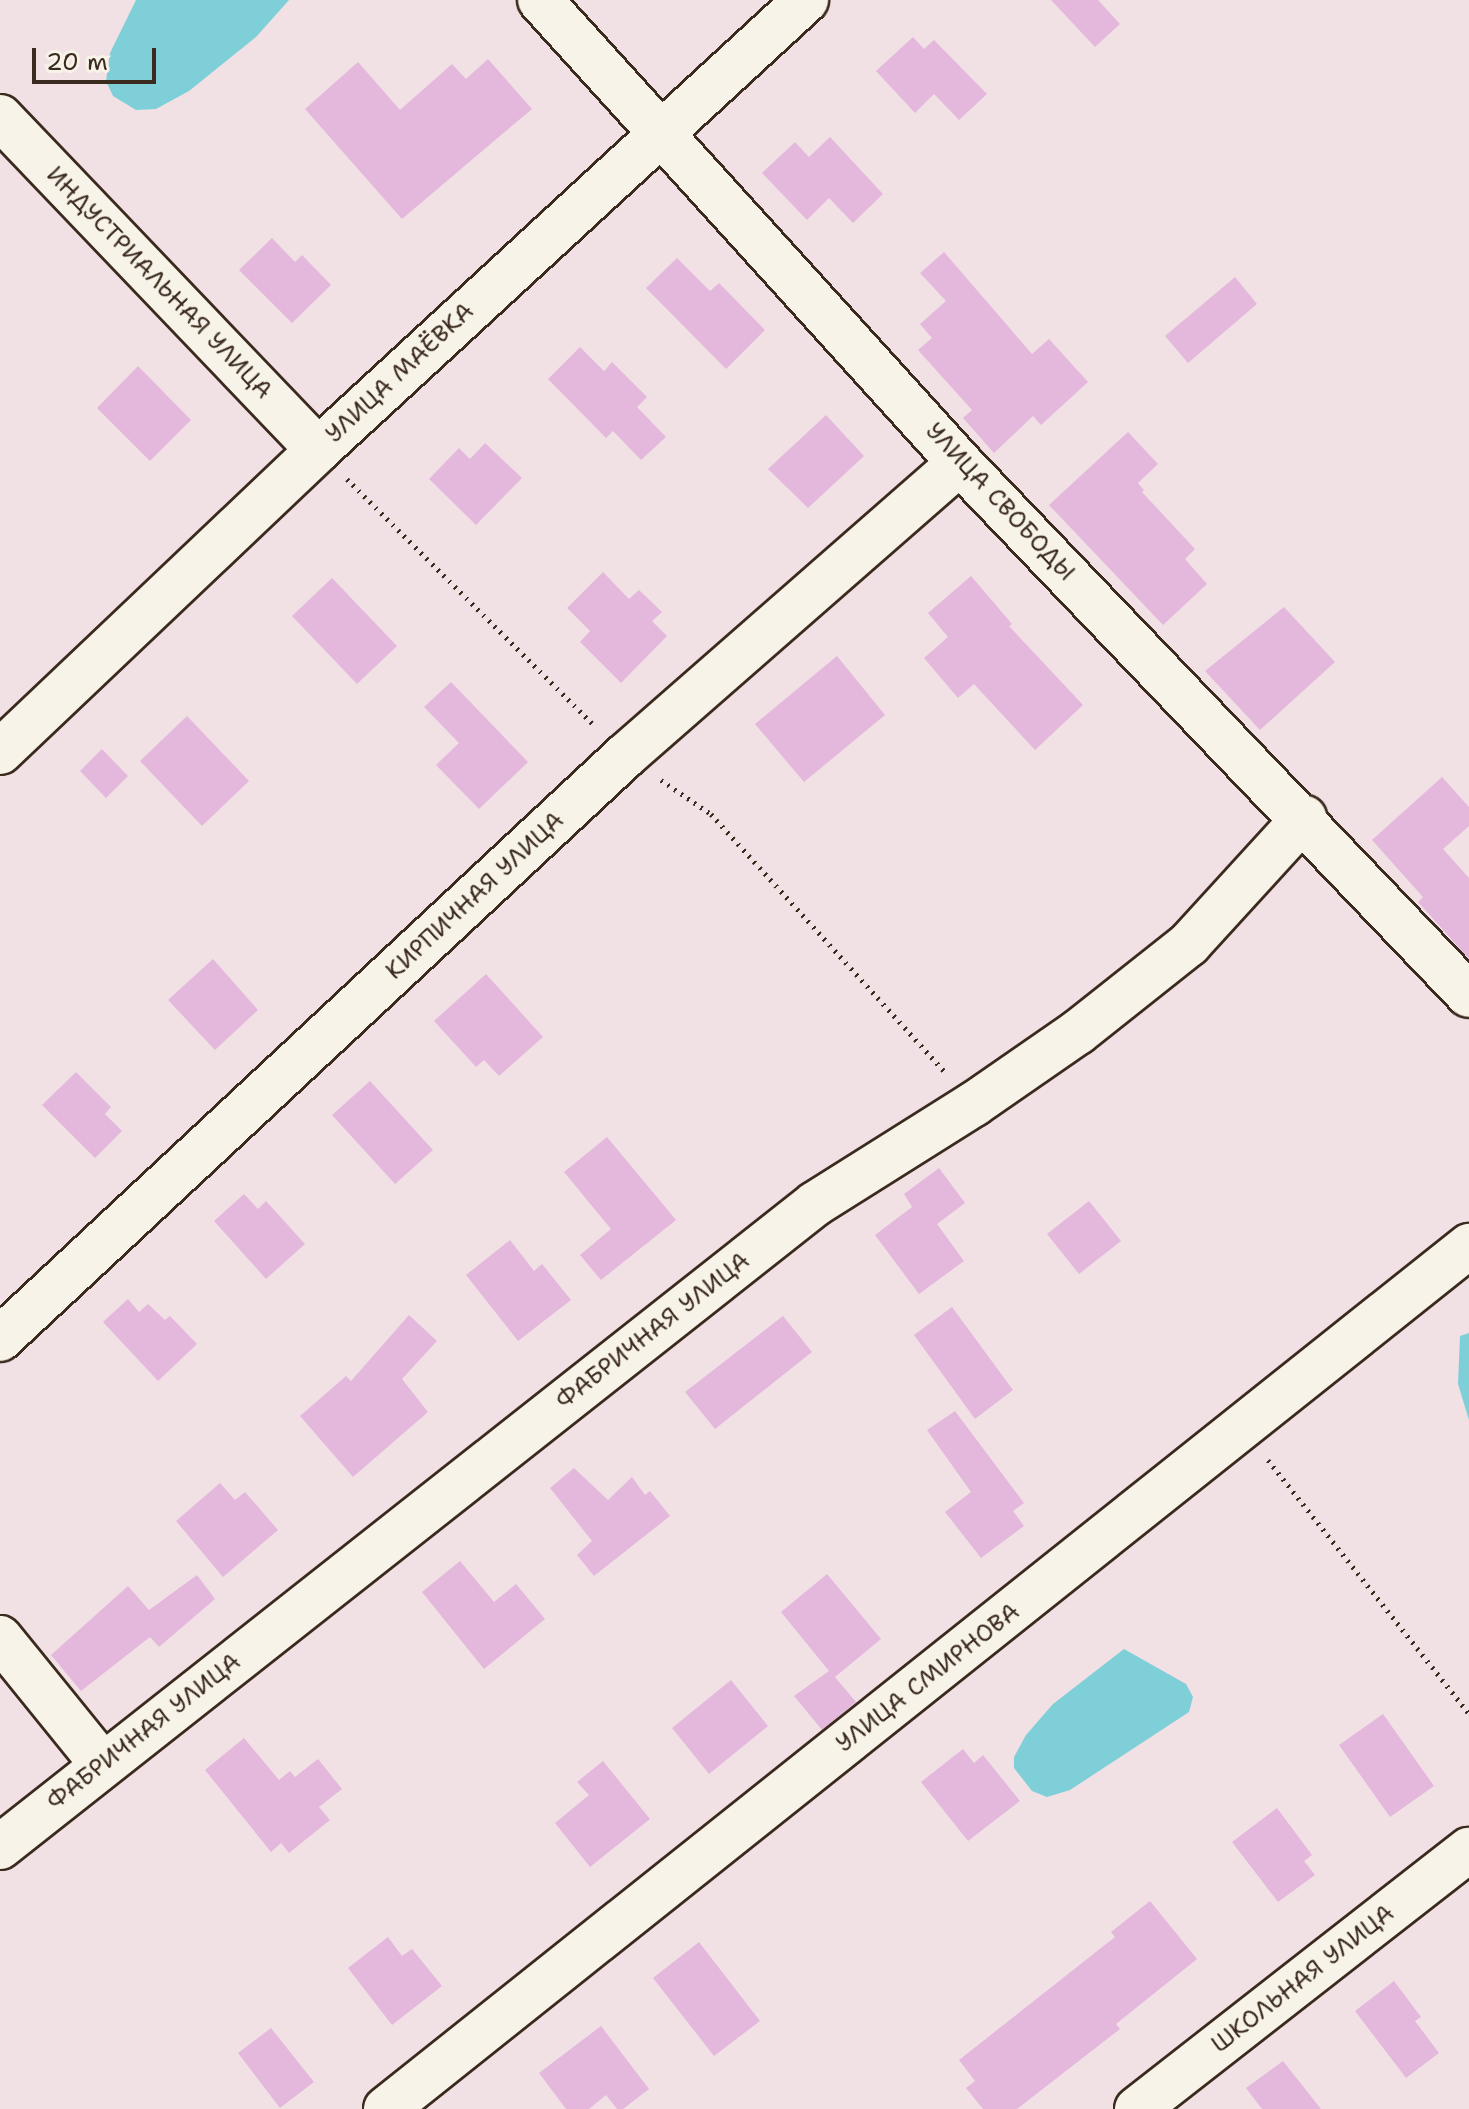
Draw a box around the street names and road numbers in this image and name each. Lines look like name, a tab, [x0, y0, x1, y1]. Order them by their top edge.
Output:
street label: ИНДУСТРИАЛЬНАЯ УЛИЦА	[40, 161, 278, 405]
street label: УЛИЦА МАЁВКА	[320, 297, 480, 449]
street label: УЛИЦА СВОБОДЫ	[919, 417, 1081, 587]
street label: КИРПИЧНАЯ УЛИЦА	[380, 806, 570, 986]
street label: ФАБРИЧНАЯ УЛИЦА	[550, 1246, 756, 1416]
street label: УЛИЦА СМИРНОВА	[831, 1597, 1025, 1759]
street label: ФАБРИЧНАЯ УЛИЦА	[41, 1647, 247, 1817]
street label: ШКОЛЬНАЯ УЛИЦА	[1206, 1899, 1400, 2059]

